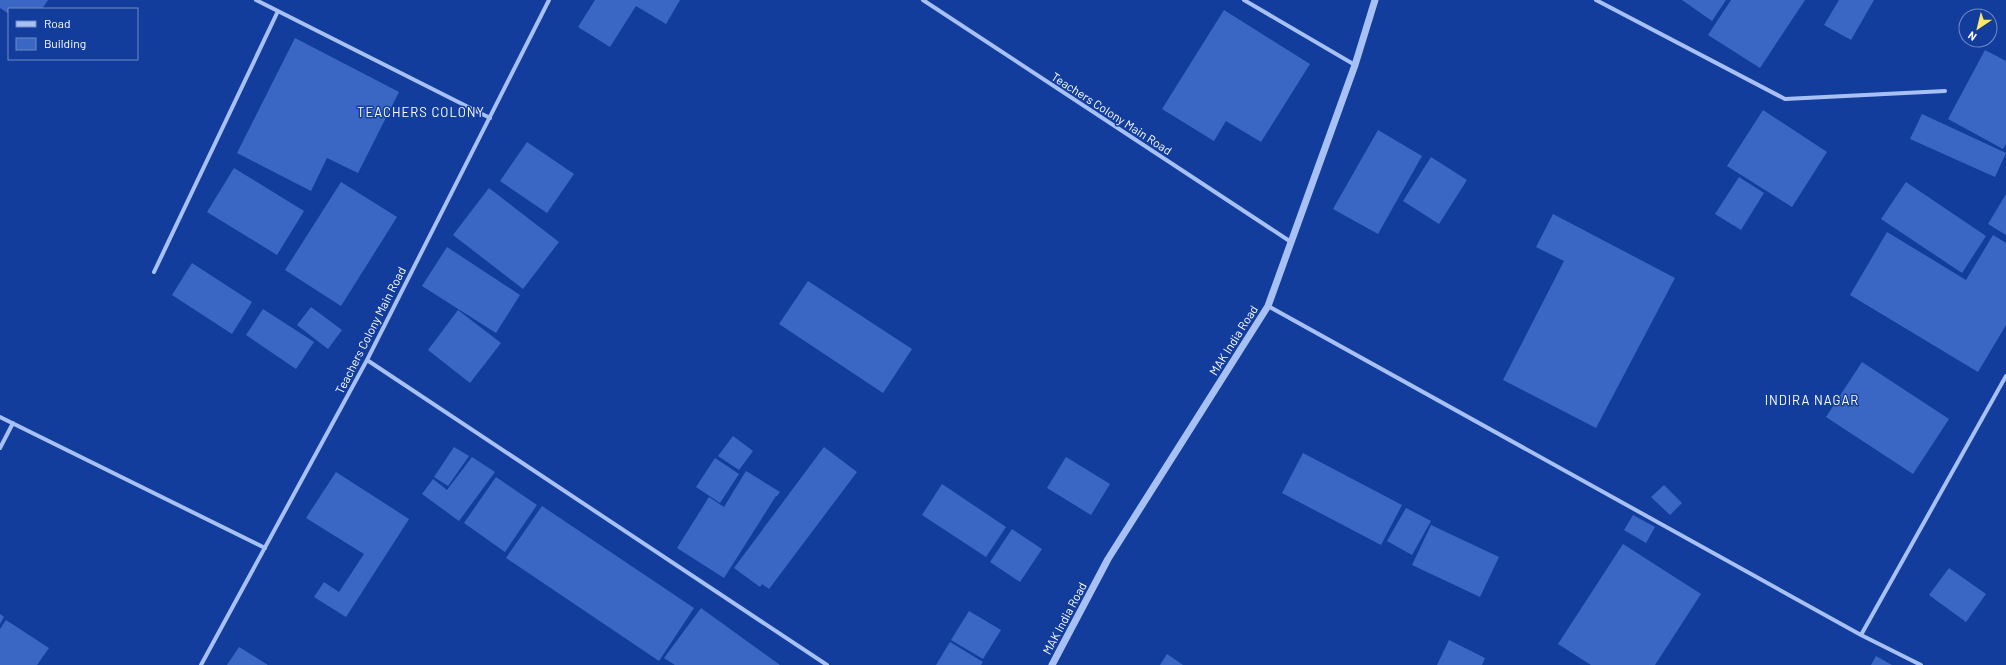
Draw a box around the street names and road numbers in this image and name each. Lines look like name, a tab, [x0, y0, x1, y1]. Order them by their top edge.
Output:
street label: Teachers Colony Main Road	[1049, 69, 1175, 157]
street label: Teachers Colony Main Road	[332, 264, 408, 396]
street label: MAK India Road	[1206, 302, 1260, 378]
street label: MAK India Road	[1039, 579, 1089, 657]

